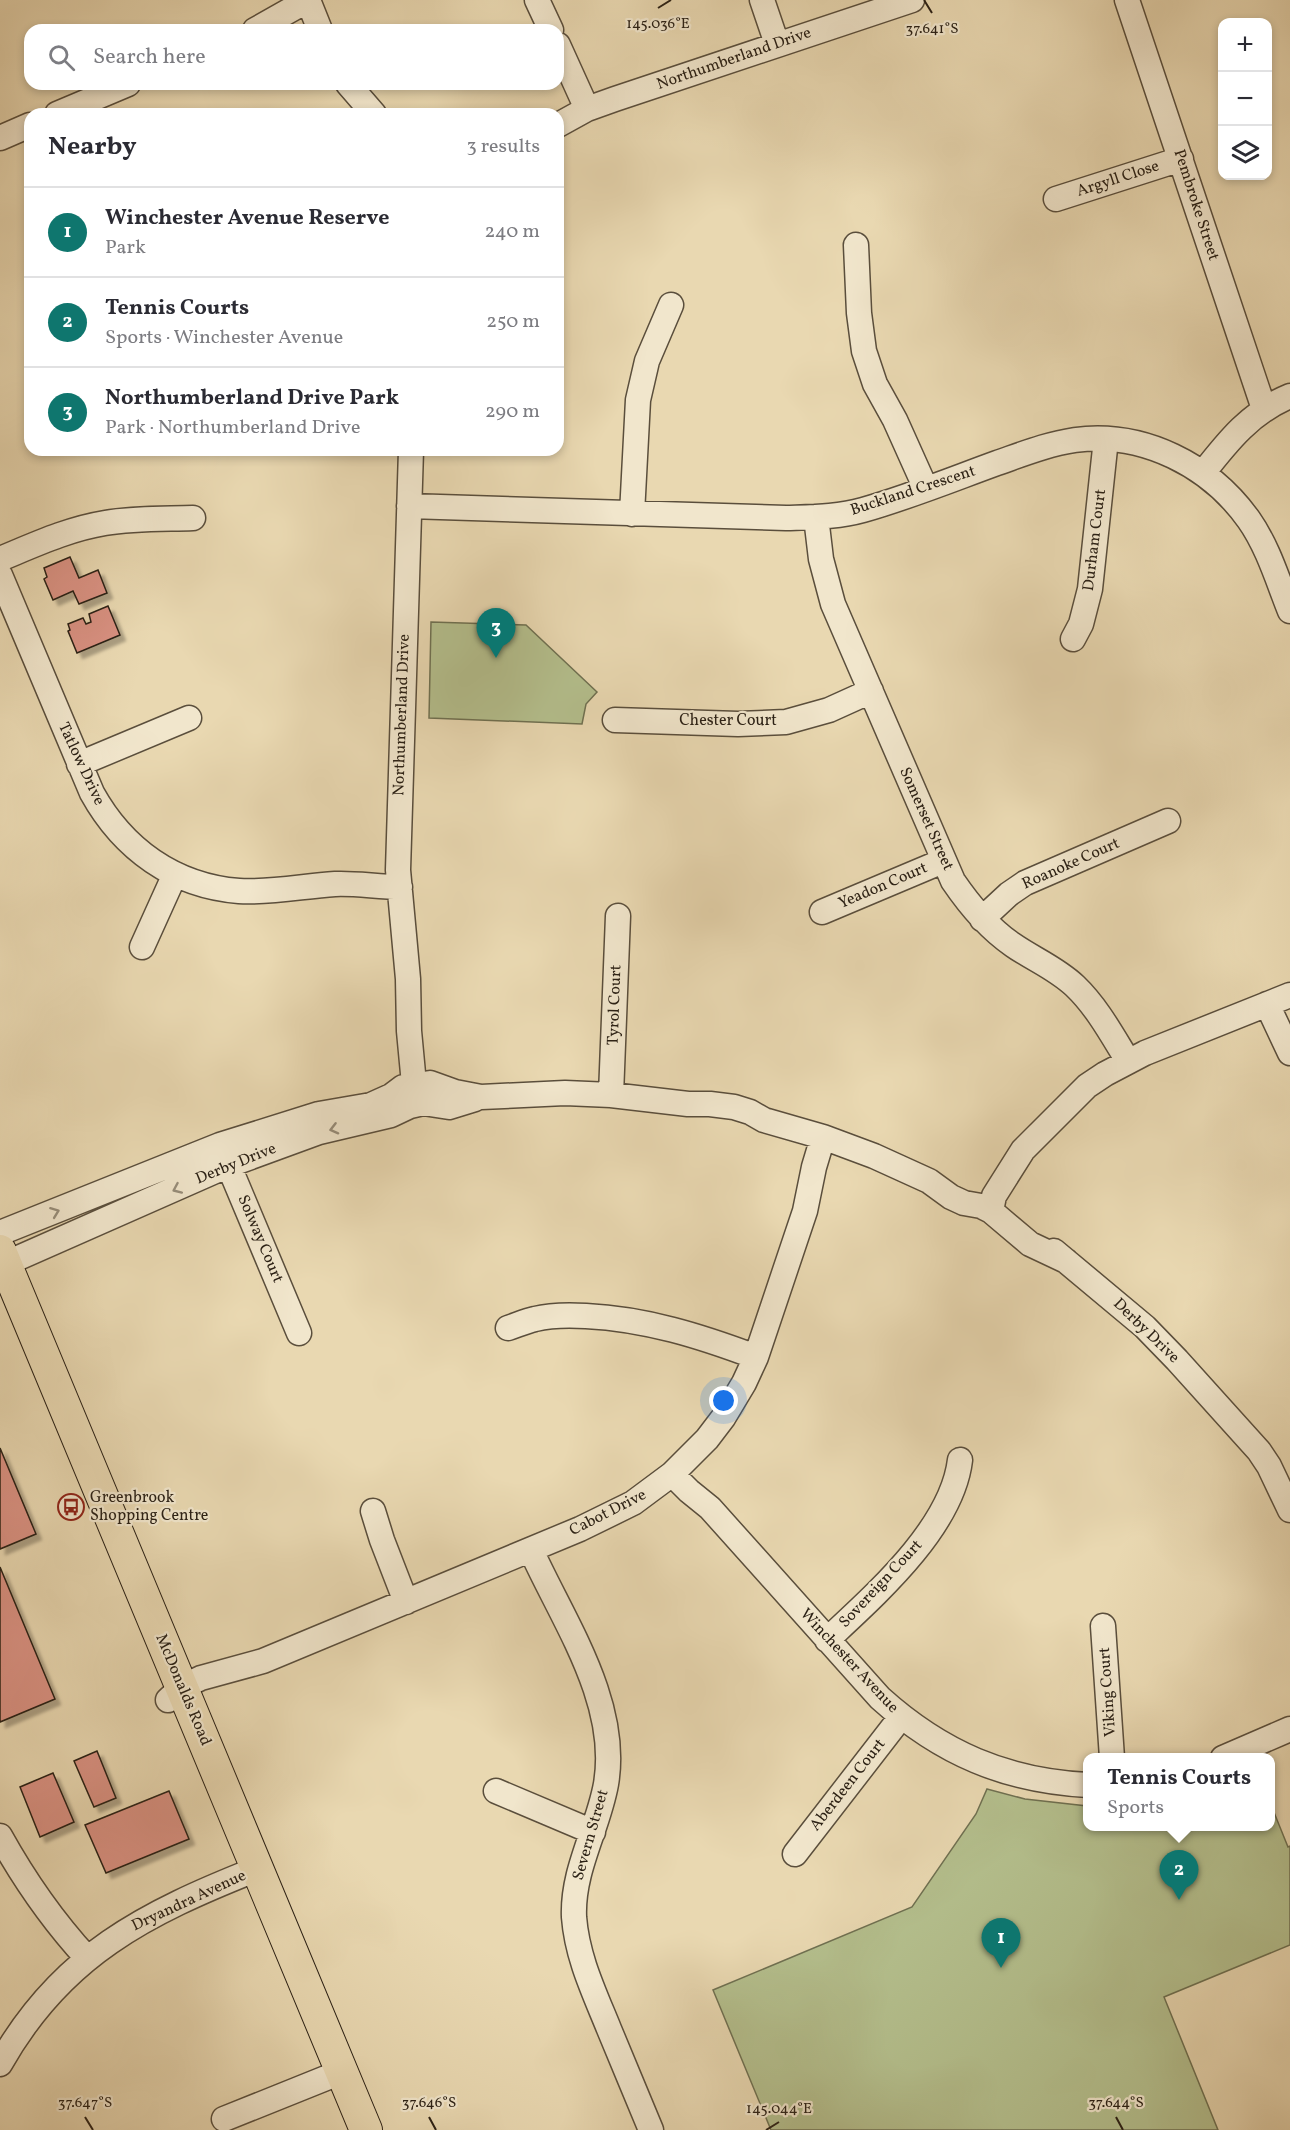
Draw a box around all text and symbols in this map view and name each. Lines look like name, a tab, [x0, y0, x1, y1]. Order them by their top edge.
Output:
text: 145.036°E	[626, 14, 690, 35]
map controls	[1218, 18, 1272, 180]
button: +	[1218, 18, 1272, 72]
text: 37.641°S	[906, 19, 958, 40]
street label: Northumberland Drive	[654, 22, 814, 96]
search box	[24, 24, 564, 90]
icon: search	[45, 41, 78, 74]
text: Search here	[93, 42, 206, 73]
button: −	[1218, 72, 1272, 126]
button: layers	[1218, 126, 1272, 180]
text: Nearby	[48, 129, 137, 165]
text: 3 results	[466, 133, 540, 161]
street label: Pembroke Street	[1168, 147, 1224, 264]
street label: Argyll Close	[1074, 155, 1162, 203]
text: Winchester Avenue Reserve	[105, 203, 389, 234]
text: 1	[63, 218, 72, 246]
text: 240 m	[485, 218, 540, 246]
text: Park	[105, 234, 146, 262]
text: Tennis Courts	[105, 293, 249, 324]
text: 2	[62, 308, 73, 336]
text: 250 m	[486, 308, 540, 336]
text: Sports · Winchester Avenue	[105, 324, 343, 352]
text: Northumberland Drive Park	[105, 383, 399, 414]
text: 3	[62, 398, 73, 426]
text: 290 m	[485, 398, 540, 426]
text: Park · Northumberland Drive	[105, 414, 360, 442]
street label: Buckland Crescent	[848, 460, 979, 522]
street label: Durham Court	[1078, 487, 1112, 592]
pin: 3	[476, 608, 516, 658]
street label: Northumberland Drive	[388, 634, 416, 796]
street label: Chester Court	[679, 710, 777, 732]
street label: Tatlow Drive	[52, 719, 110, 809]
street label: Somerset Street	[893, 764, 959, 875]
street label: Roanoke Court	[1019, 833, 1124, 895]
street label: Yeadon Court	[835, 857, 931, 915]
street label: Tyrol Court	[603, 964, 627, 1046]
one-way arrow	[329, 1121, 339, 1134]
street label: Derby Drive	[192, 1138, 280, 1190]
one-way arrow	[172, 1181, 183, 1193]
street label: Solway Court	[232, 1192, 289, 1287]
one-way arrow	[48, 1207, 59, 1219]
street label: Derby Drive	[1108, 1294, 1184, 1368]
your location	[709, 1386, 738, 1415]
street label: Cabot Drive	[566, 1484, 650, 1542]
place label: Greenbrook Shopping Centre	[90, 1487, 208, 1527]
bus stop icon: Greenbrook Shopping Centre	[56, 1492, 86, 1522]
street label: Sovereign Court	[834, 1535, 928, 1633]
street label: Winchester Avenue	[795, 1604, 903, 1718]
street label: McDonalds Road	[150, 1631, 216, 1749]
street label: Viking Court	[1094, 1646, 1122, 1738]
street label: Aberdeen Court	[805, 1734, 891, 1836]
popup	[1083, 1753, 1275, 1831]
text: Tennis Courts	[1107, 1763, 1251, 1794]
street label: Severn Street	[568, 1787, 615, 1883]
text: Sports	[1107, 1794, 1164, 1822]
pin: 2	[1160, 1850, 1198, 1900]
street label: Dryandra Avenue	[128, 1865, 250, 1937]
pin: 1	[982, 1918, 1020, 1968]
text: 37.647°S	[58, 2093, 112, 2114]
text: 37.646°S	[402, 2093, 456, 2114]
text: 37.644°S	[1088, 2093, 1144, 2114]
text: 145.044°E	[746, 2099, 812, 2120]

